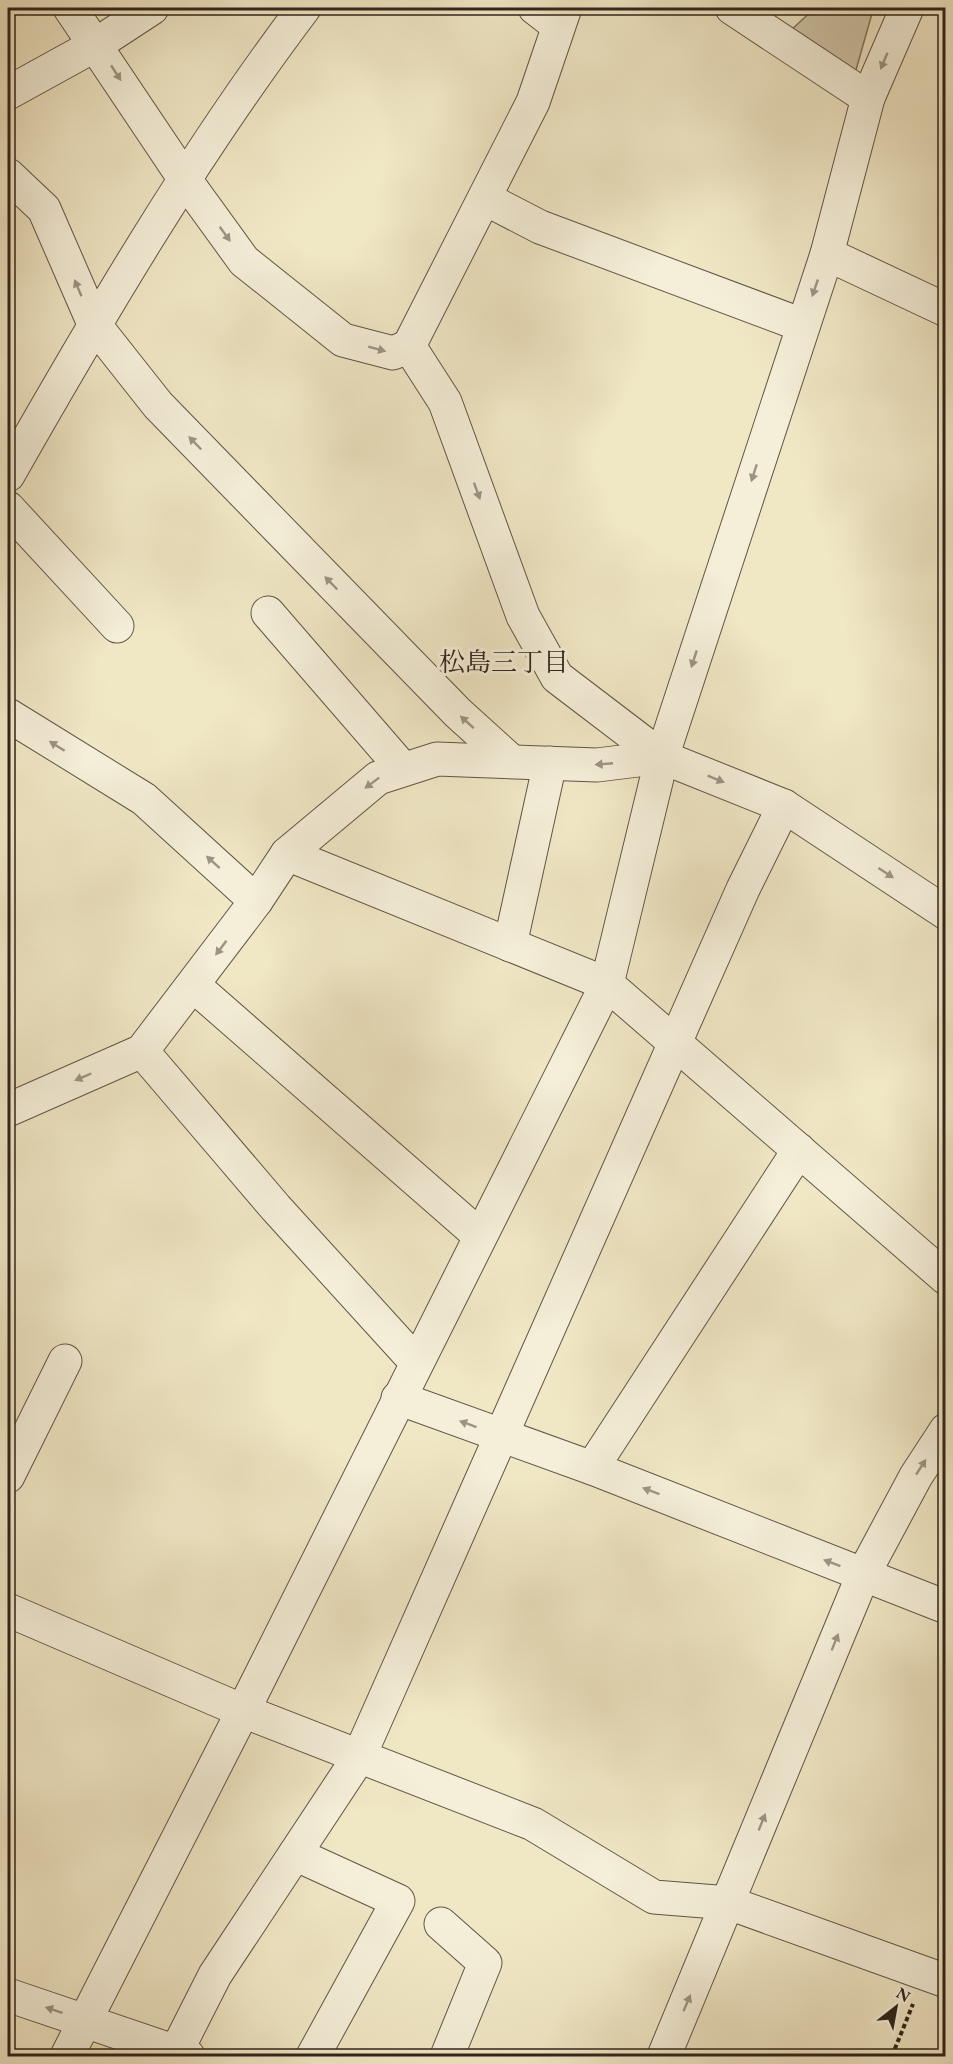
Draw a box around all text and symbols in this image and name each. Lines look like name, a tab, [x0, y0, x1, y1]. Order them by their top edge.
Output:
one-way arrow	[879, 53, 889, 71]
one-way arrow	[110, 65, 121, 81]
one-way arrow	[218, 227, 230, 242]
one-way arrow	[810, 279, 820, 297]
one-way arrow	[74, 280, 83, 297]
one-way arrow	[369, 345, 387, 354]
one-way arrow	[188, 436, 202, 450]
one-way arrow	[749, 464, 759, 482]
one-way arrow	[473, 482, 483, 500]
one-way arrow	[324, 576, 338, 590]
district label: 松島三丁目	[439, 645, 569, 679]
one-way arrow	[689, 650, 698, 668]
one-way arrow	[460, 716, 475, 729]
one-way arrow	[49, 740, 65, 751]
one-way arrow	[595, 759, 614, 769]
one-way arrow	[708, 774, 726, 784]
one-way arrow	[365, 777, 381, 789]
one-way arrow	[206, 856, 221, 869]
one-way arrow	[878, 868, 894, 879]
one-way arrow	[215, 939, 227, 955]
one-way arrow	[73, 1072, 91, 1082]
one-way arrow	[459, 1418, 477, 1428]
one-way arrow	[915, 1459, 926, 1475]
one-way arrow	[642, 1486, 660, 1496]
one-way arrow	[823, 1558, 841, 1567]
one-way arrow	[831, 1633, 840, 1651]
one-way arrow	[757, 1813, 767, 1831]
north arrow	[866, 1977, 926, 2037]
text: N	[893, 1982, 914, 2007]
one-way arrow	[682, 1993, 692, 2011]
one-way arrow	[45, 2005, 63, 2014]

